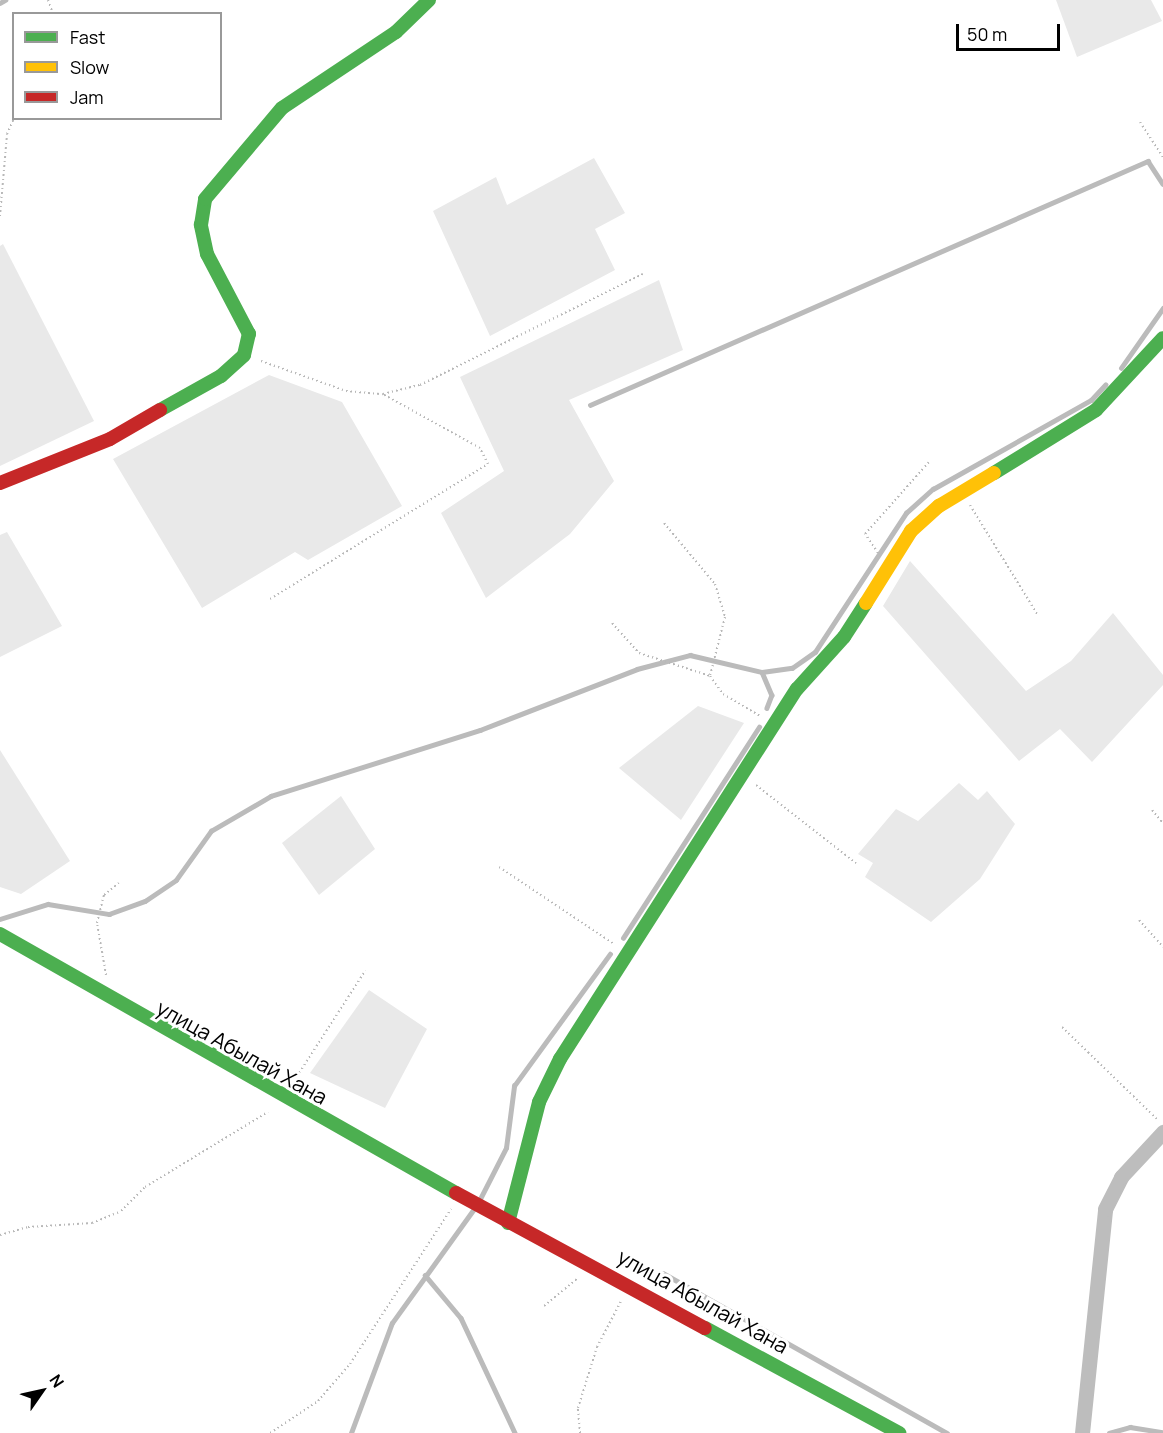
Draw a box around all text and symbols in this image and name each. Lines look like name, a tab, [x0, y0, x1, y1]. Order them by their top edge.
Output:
legend	[12, 12, 222, 120]
scale bar	[959, 12, 1062, 50]
text: 50 m	[967, 22, 1007, 46]
text: Fast	[70, 25, 105, 49]
text: Slow	[70, 55, 109, 79]
text: Jam	[70, 85, 104, 109]
street label: улица Абылай Хана	[152, 995, 332, 1109]
street label: улица Абылай Хана	[613, 1244, 793, 1358]
north arrow	[12, 1361, 72, 1421]
text: N	[45, 1370, 69, 1392]

